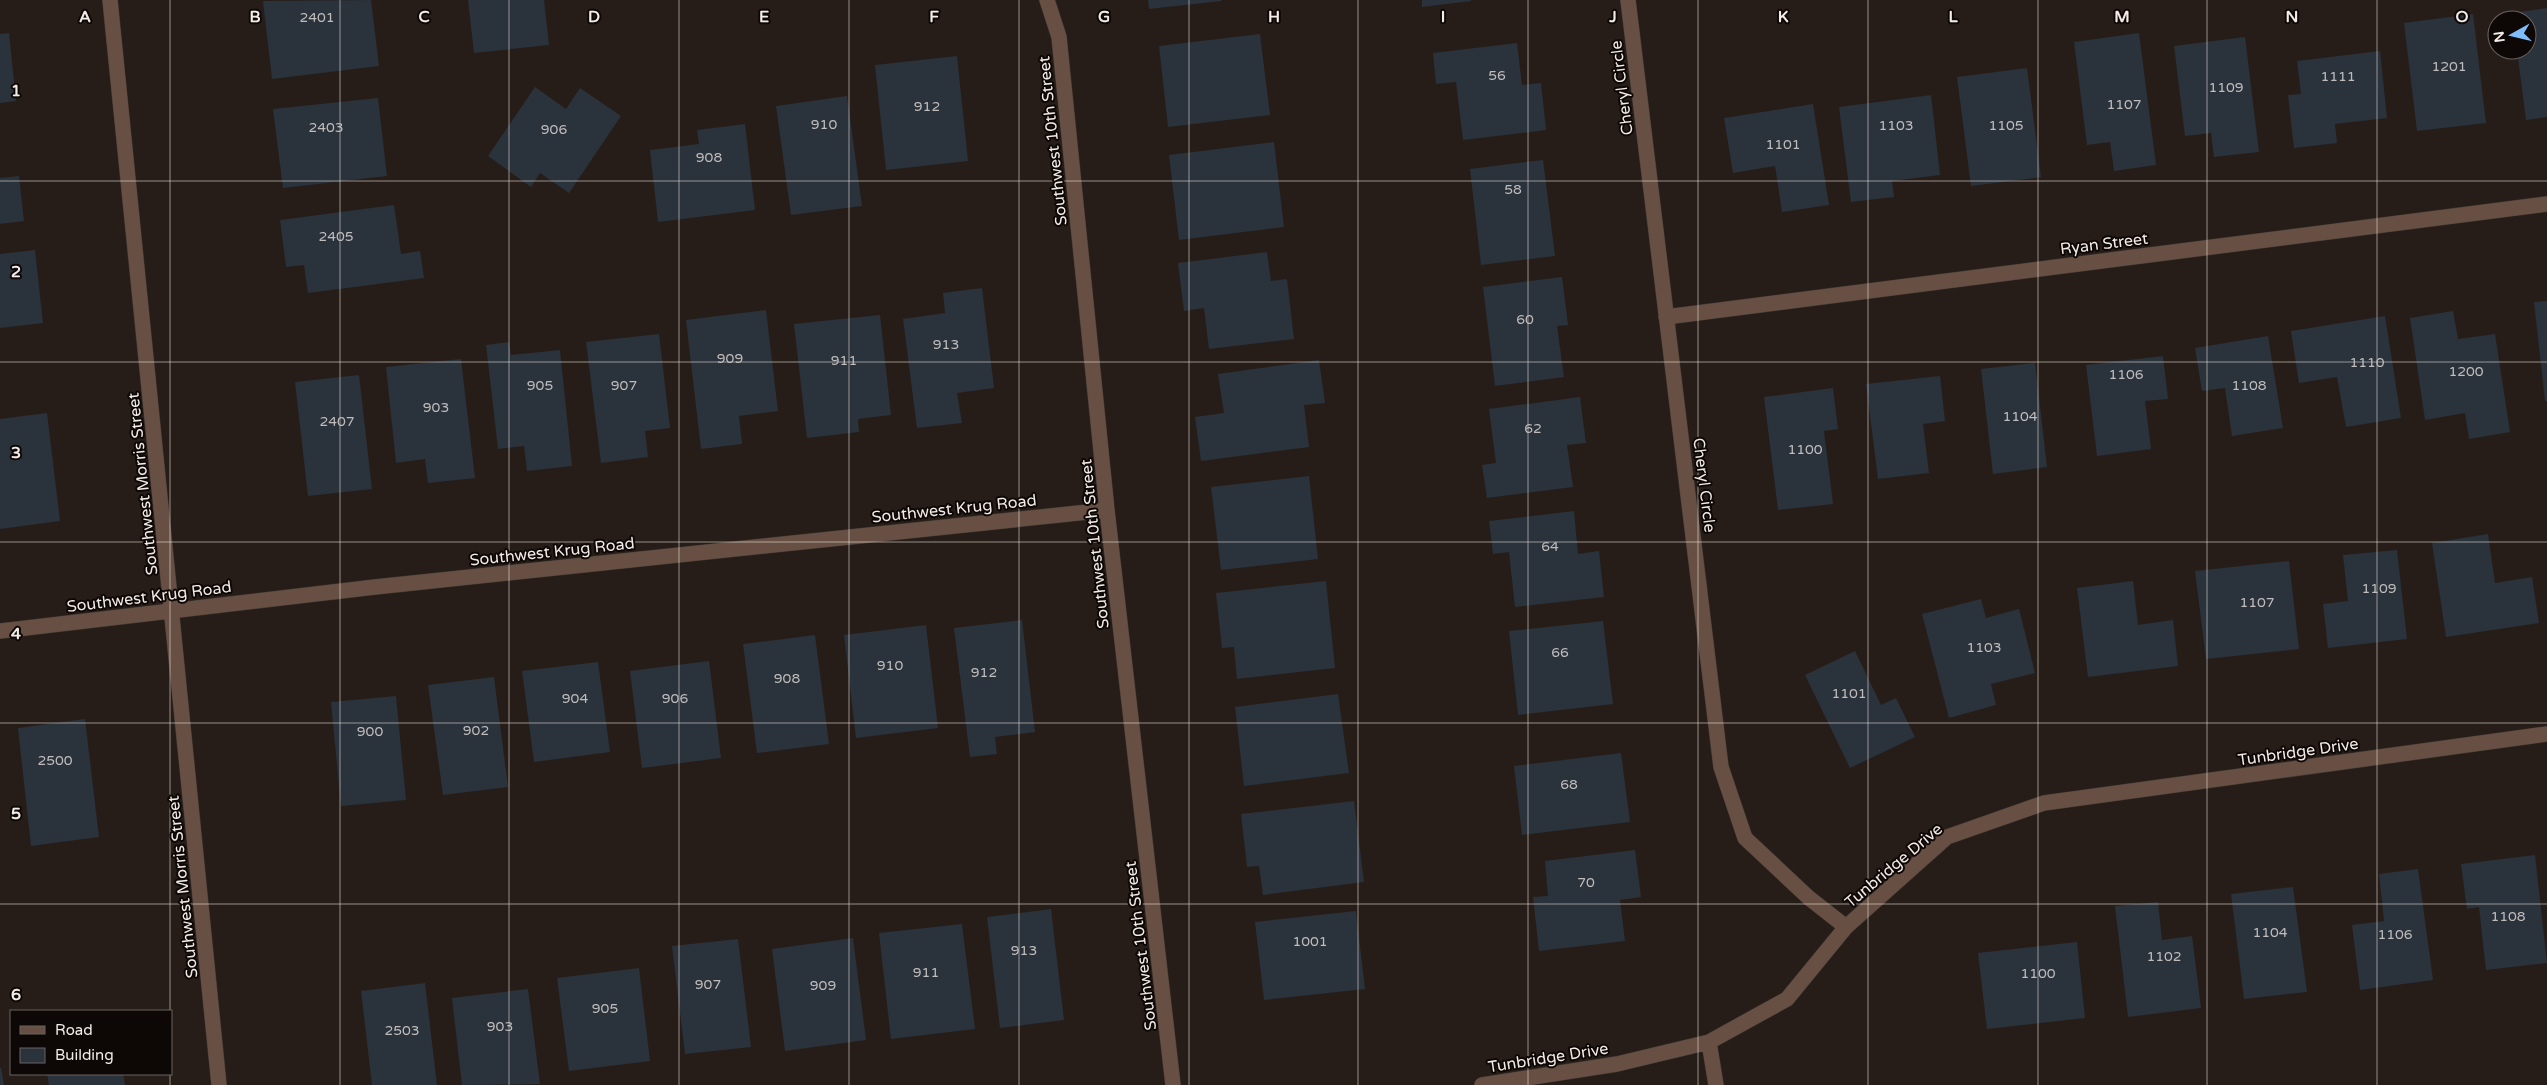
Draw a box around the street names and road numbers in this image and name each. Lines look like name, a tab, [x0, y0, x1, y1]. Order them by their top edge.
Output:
street label: Cheryl Circle	[1606, 39, 1638, 136]
street label: Southwest 10th Street	[1034, 55, 1072, 227]
street label: Ryan Street	[2059, 229, 2149, 259]
street label: Southwest Morris Street	[123, 392, 163, 576]
street label: Cheryl Circle	[1688, 437, 1720, 534]
street label: Southwest 10th Street	[1076, 458, 1114, 630]
street label: Southwest Krug Road	[871, 490, 1038, 528]
street label: Southwest Krug Road	[469, 533, 636, 571]
street label: Southwest Krug Road	[66, 577, 233, 617]
street label: Tunbridge Drive	[2237, 734, 2360, 770]
street label: Southwest Morris Street	[163, 795, 203, 979]
street label: Tunbridge Drive	[1841, 819, 1947, 912]
street label: Southwest 10th Street	[1121, 860, 1161, 1032]
street label: Tunbridge Drive	[1487, 1039, 1610, 1077]

